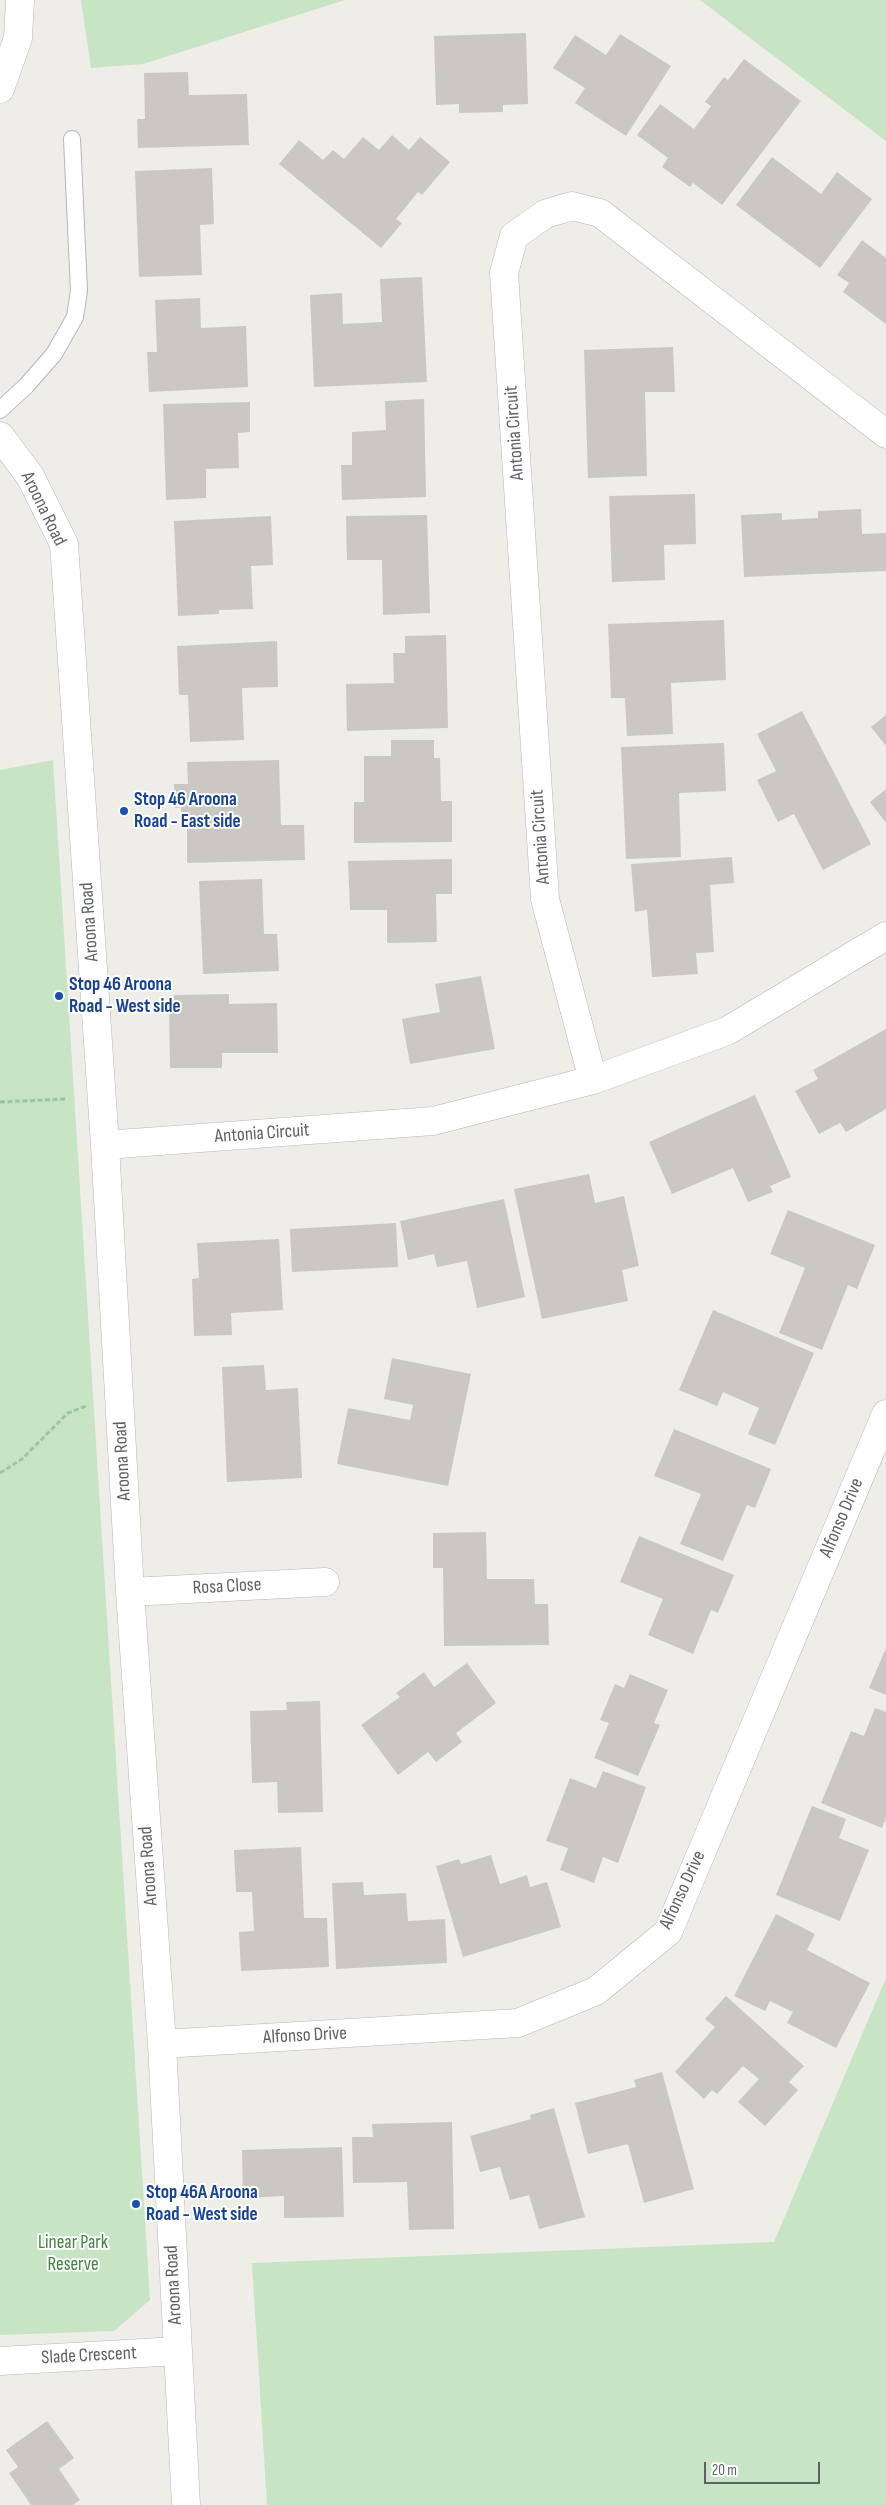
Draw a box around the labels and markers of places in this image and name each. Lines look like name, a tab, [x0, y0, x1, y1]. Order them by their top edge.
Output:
place label: Stop 46 Aroona Road - East side	[134, 789, 241, 833]
marker: Stop 46 Aroona Road - East side	[118, 805, 130, 817]
place label: Stop 46 Aroona Road - West side	[69, 974, 181, 1018]
marker: Stop 46 Aroona Road - West side	[53, 990, 65, 1002]
place label: Stop 46A Aroona Road - West side	[146, 2182, 258, 2226]
marker: Stop 46A Aroona Road - West side	[130, 2198, 142, 2210]

